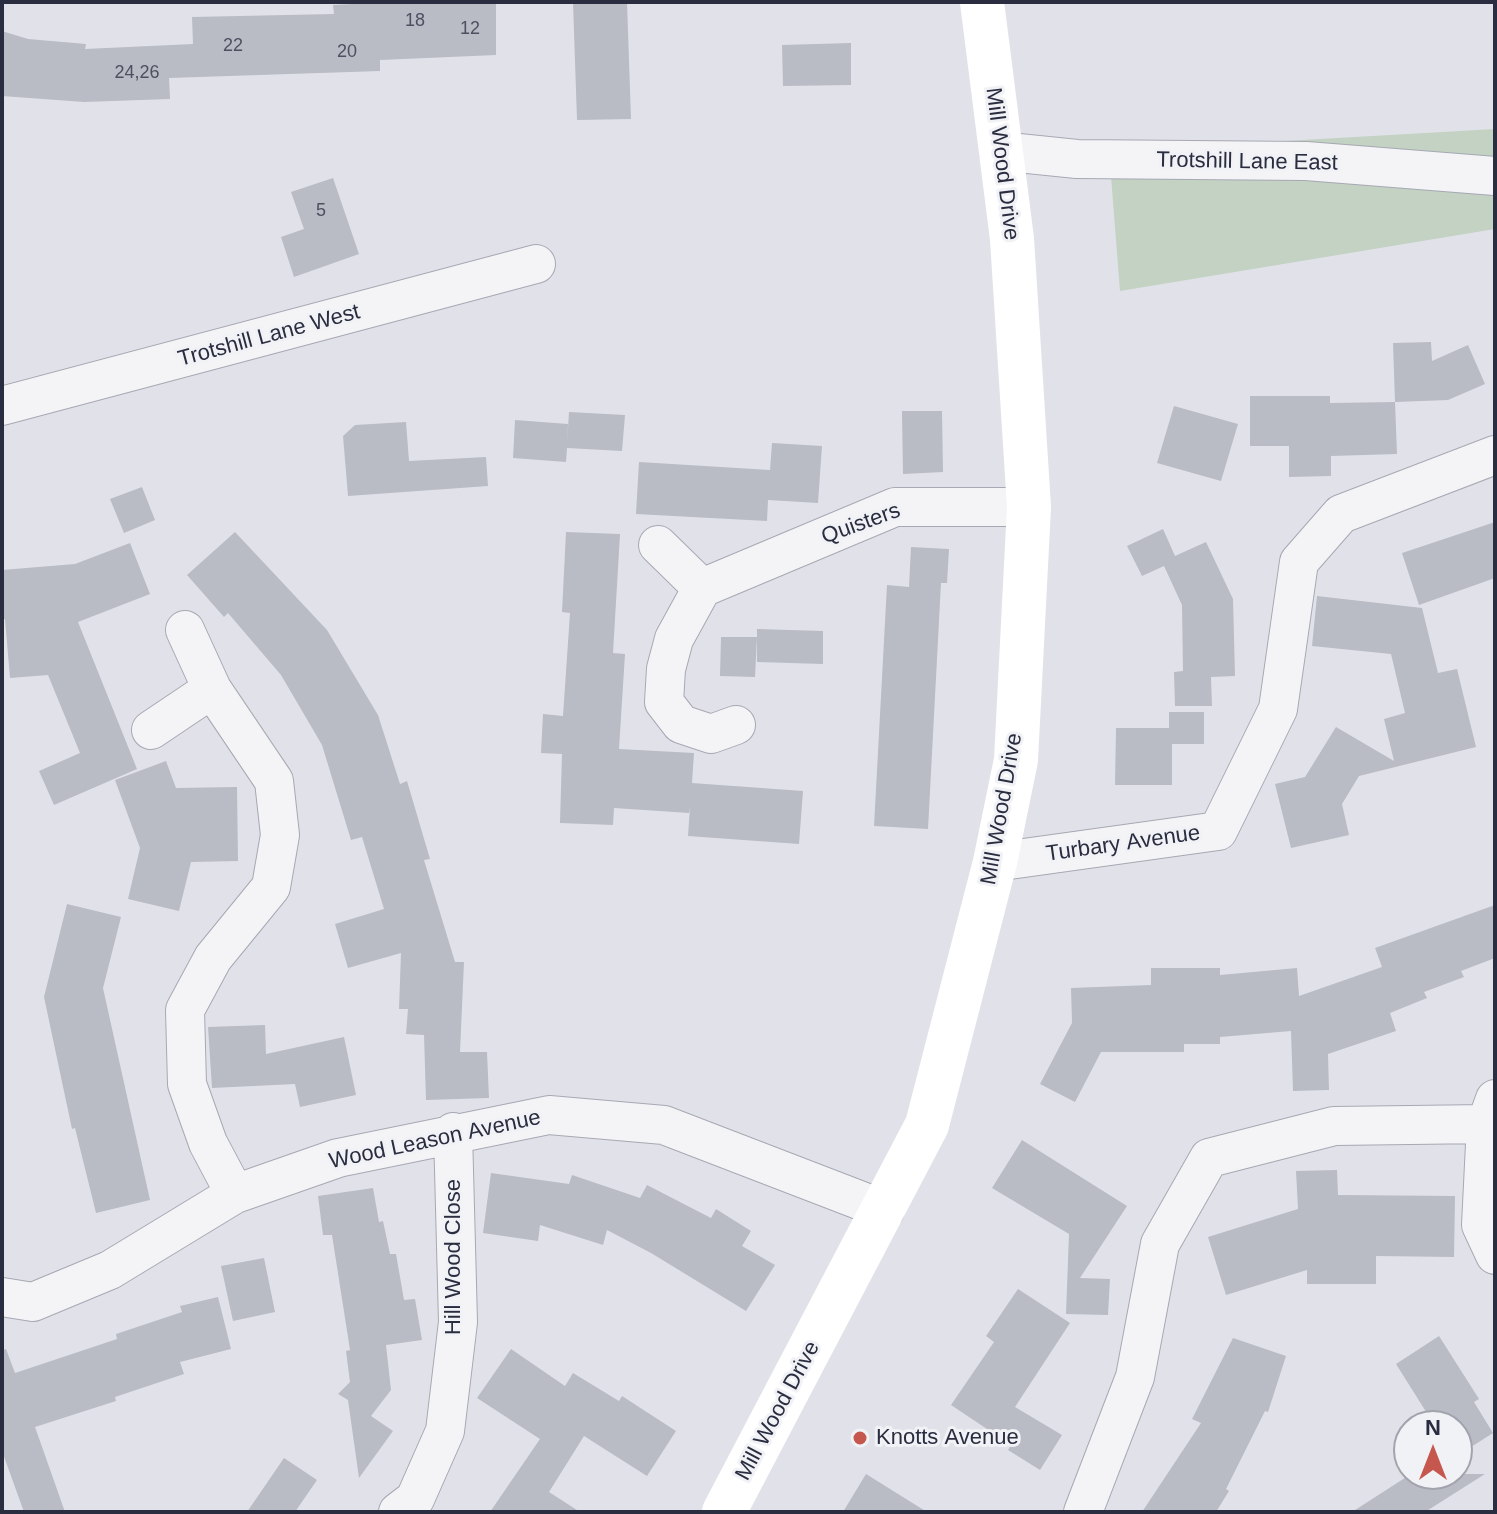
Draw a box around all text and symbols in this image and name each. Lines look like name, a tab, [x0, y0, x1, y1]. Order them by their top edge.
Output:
house number: 18	[405, 10, 425, 32]
house number: 12	[460, 18, 480, 40]
house number: 22	[223, 35, 243, 57]
house number: 20	[337, 41, 357, 63]
house number: 24,26	[114, 62, 160, 84]
street label: Mill Wood Drive	[980, 86, 1024, 242]
street label: Trotshill Lane East	[1156, 147, 1338, 177]
house number: 5	[316, 200, 326, 222]
street label: Trotshill Lane West	[175, 299, 363, 373]
street label: Quisters	[818, 498, 904, 550]
street label: Mill Wood Drive	[976, 731, 1028, 887]
street label: Turbary Avenue	[1044, 820, 1202, 868]
street label: Wood Leason Avenue	[327, 1105, 543, 1175]
street label: Hill Wood Close	[441, 1179, 467, 1335]
street label: Mill Wood Drive	[730, 1337, 826, 1485]
north arrow	[1393, 1410, 1473, 1490]
text: N	[1425, 1415, 1441, 1440]
place label: Knotts Avenue	[876, 1425, 1019, 1451]
marker: Knotts Avenue	[851, 1429, 869, 1447]

